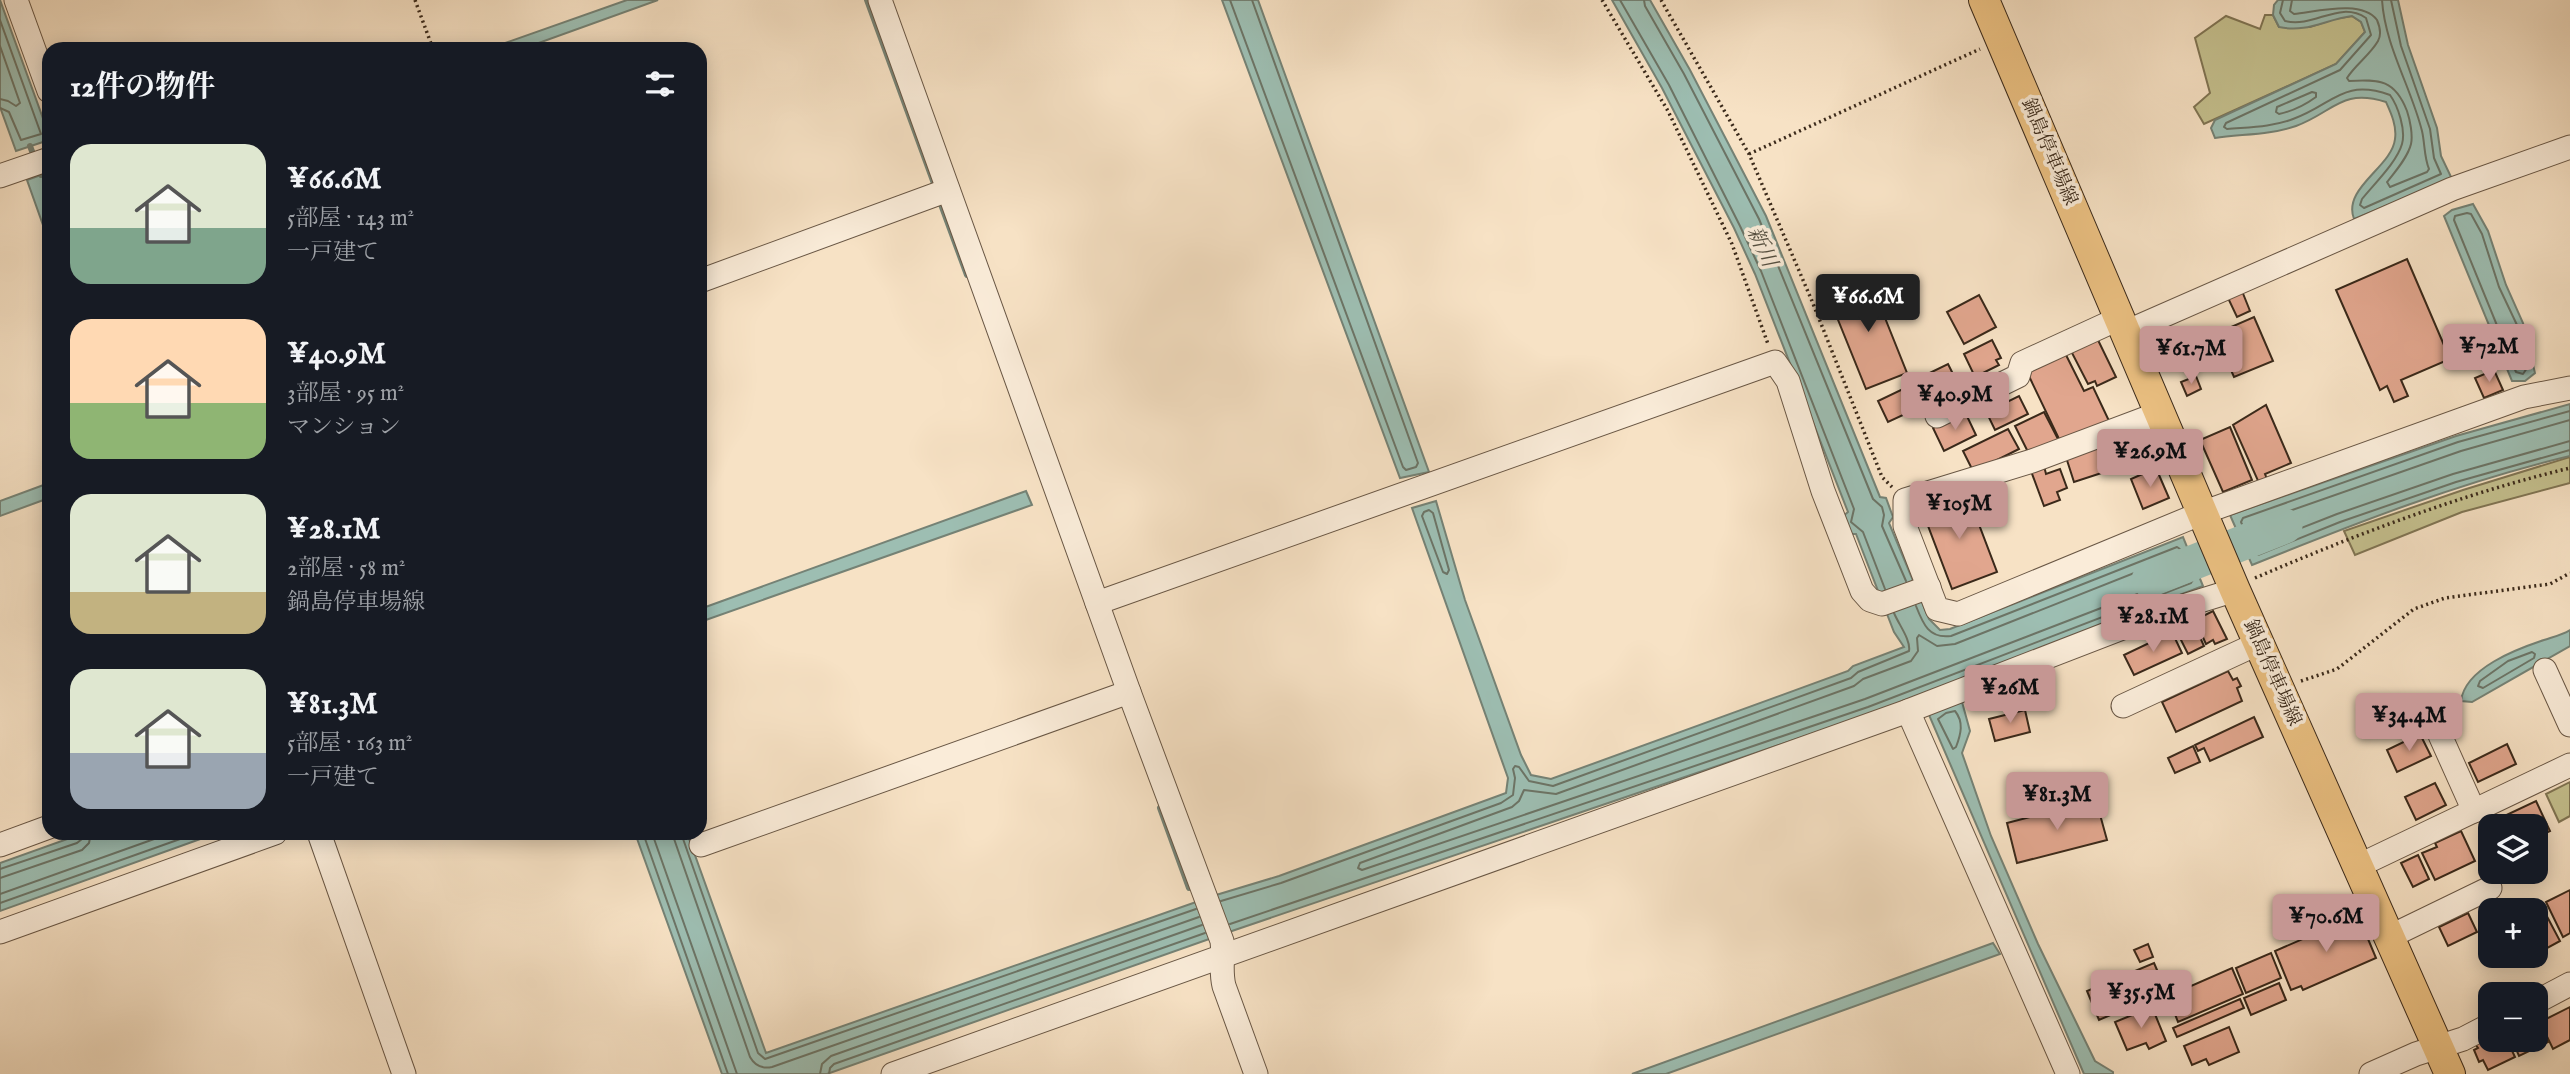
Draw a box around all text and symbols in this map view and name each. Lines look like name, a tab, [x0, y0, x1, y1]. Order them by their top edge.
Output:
icon: filters	[641, 65, 679, 103]
text: 12件の物件	[70, 69, 215, 107]
street label: 鍋島停車場線	[2016, 95, 2082, 209]
text: ¥66.6M	[287, 161, 381, 199]
icon: home	[126, 172, 210, 256]
text: 5部屋 · 143 m²	[287, 204, 414, 233]
water label: 新川	[1740, 222, 1783, 274]
text: 一戸建て	[287, 238, 379, 267]
pin: ¥66.6M	[1811, 274, 1925, 334]
text: ¥66.6M	[1832, 282, 1904, 311]
pin: ¥72M	[2448, 324, 2530, 384]
pin: ¥61.7M	[2134, 326, 2248, 386]
text: ¥72M	[2459, 332, 2519, 361]
text: ¥61.7M	[2155, 334, 2227, 363]
text: ¥40.9M	[287, 336, 386, 374]
icon: home	[126, 347, 210, 431]
pin: ¥40.9M	[1898, 372, 2012, 432]
text: 3部屋 · 95 m²	[287, 379, 404, 408]
text: ¥40.9M	[1917, 380, 1993, 409]
text: マンション	[287, 413, 401, 442]
pin: ¥26.9M	[2093, 430, 2207, 489]
text: ¥26.9M	[2113, 437, 2187, 466]
pin: ¥105M	[1910, 482, 2008, 541]
text: ¥105M	[1926, 489, 1992, 518]
text: ¥28.1M	[287, 511, 381, 549]
icon: home	[126, 522, 210, 606]
text: 2部屋 · 58 m²	[287, 554, 405, 583]
text: 鍋島停車場線	[287, 588, 425, 617]
pin: ¥28.1M	[2096, 594, 2210, 654]
text: ¥28.1M	[2117, 602, 2189, 631]
street label: 鍋島停車場線	[2238, 616, 2306, 730]
pin: ¥26M	[1969, 666, 2051, 725]
text: ¥26M	[1981, 673, 2039, 702]
text: ¥81.3M	[287, 686, 378, 724]
pin: ¥34.4M	[2352, 694, 2466, 753]
icon: home	[126, 697, 210, 781]
text: ¥34.4M	[2371, 701, 2447, 730]
text: 5部屋 · 163 m²	[287, 729, 413, 758]
text: 一戸建て	[287, 763, 379, 792]
pin: ¥81.3M	[2000, 772, 2114, 832]
text: ¥81.3M	[2022, 780, 2092, 809]
map controls	[2478, 814, 2548, 1052]
button: layers	[2478, 814, 2548, 884]
pin: ¥70.6M	[2269, 894, 2383, 954]
button: +	[2478, 898, 2548, 968]
text: ¥70.6M	[2288, 902, 2364, 931]
pin: ¥35.5M	[2084, 970, 2198, 1030]
text: ¥35.5M	[2107, 978, 2175, 1007]
button: −	[2478, 982, 2548, 1052]

